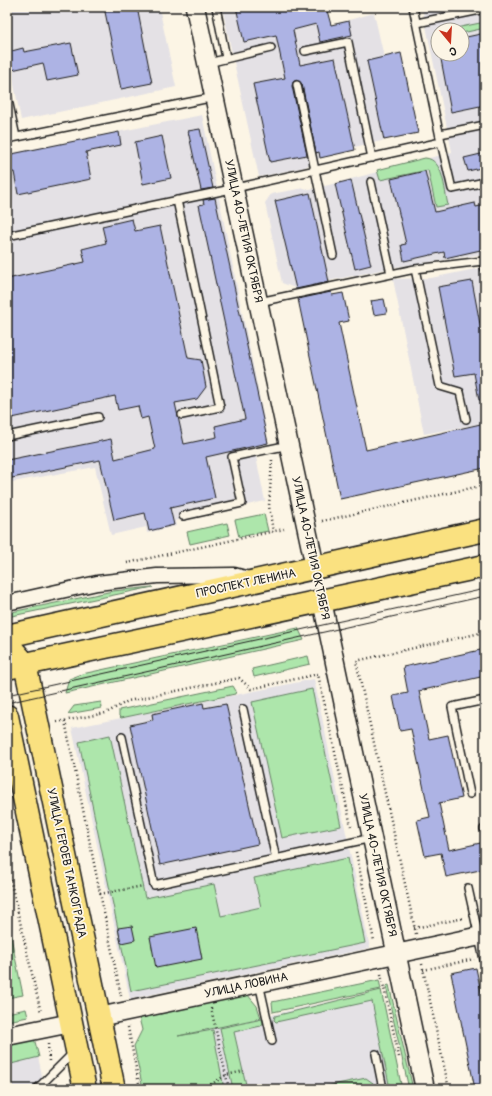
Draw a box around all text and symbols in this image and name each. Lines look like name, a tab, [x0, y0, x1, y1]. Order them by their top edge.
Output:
north arrow	[430, 22, 470, 62]
text: С	[448, 44, 458, 58]
street label: УЛИЦА 40-ЛЕТИЯ ОКТЯБРЯ	[221, 158, 266, 304]
street label: УЛИЦА 40-ЛЕТИЯ ОКТЯБРЯ	[288, 475, 333, 621]
street label: ПРОСПЕКТ ЛЕНИНА	[195, 566, 297, 601]
street label: УЛИЦА ГЕРОЕВ ТАНКОГРАДА	[43, 787, 90, 940]
street label: УЛИЦА 40-ЛЕТИЯ ОКТЯБРЯ	[355, 792, 400, 938]
street label: УЛИЦА ЛОВИНА	[203, 969, 289, 1002]

